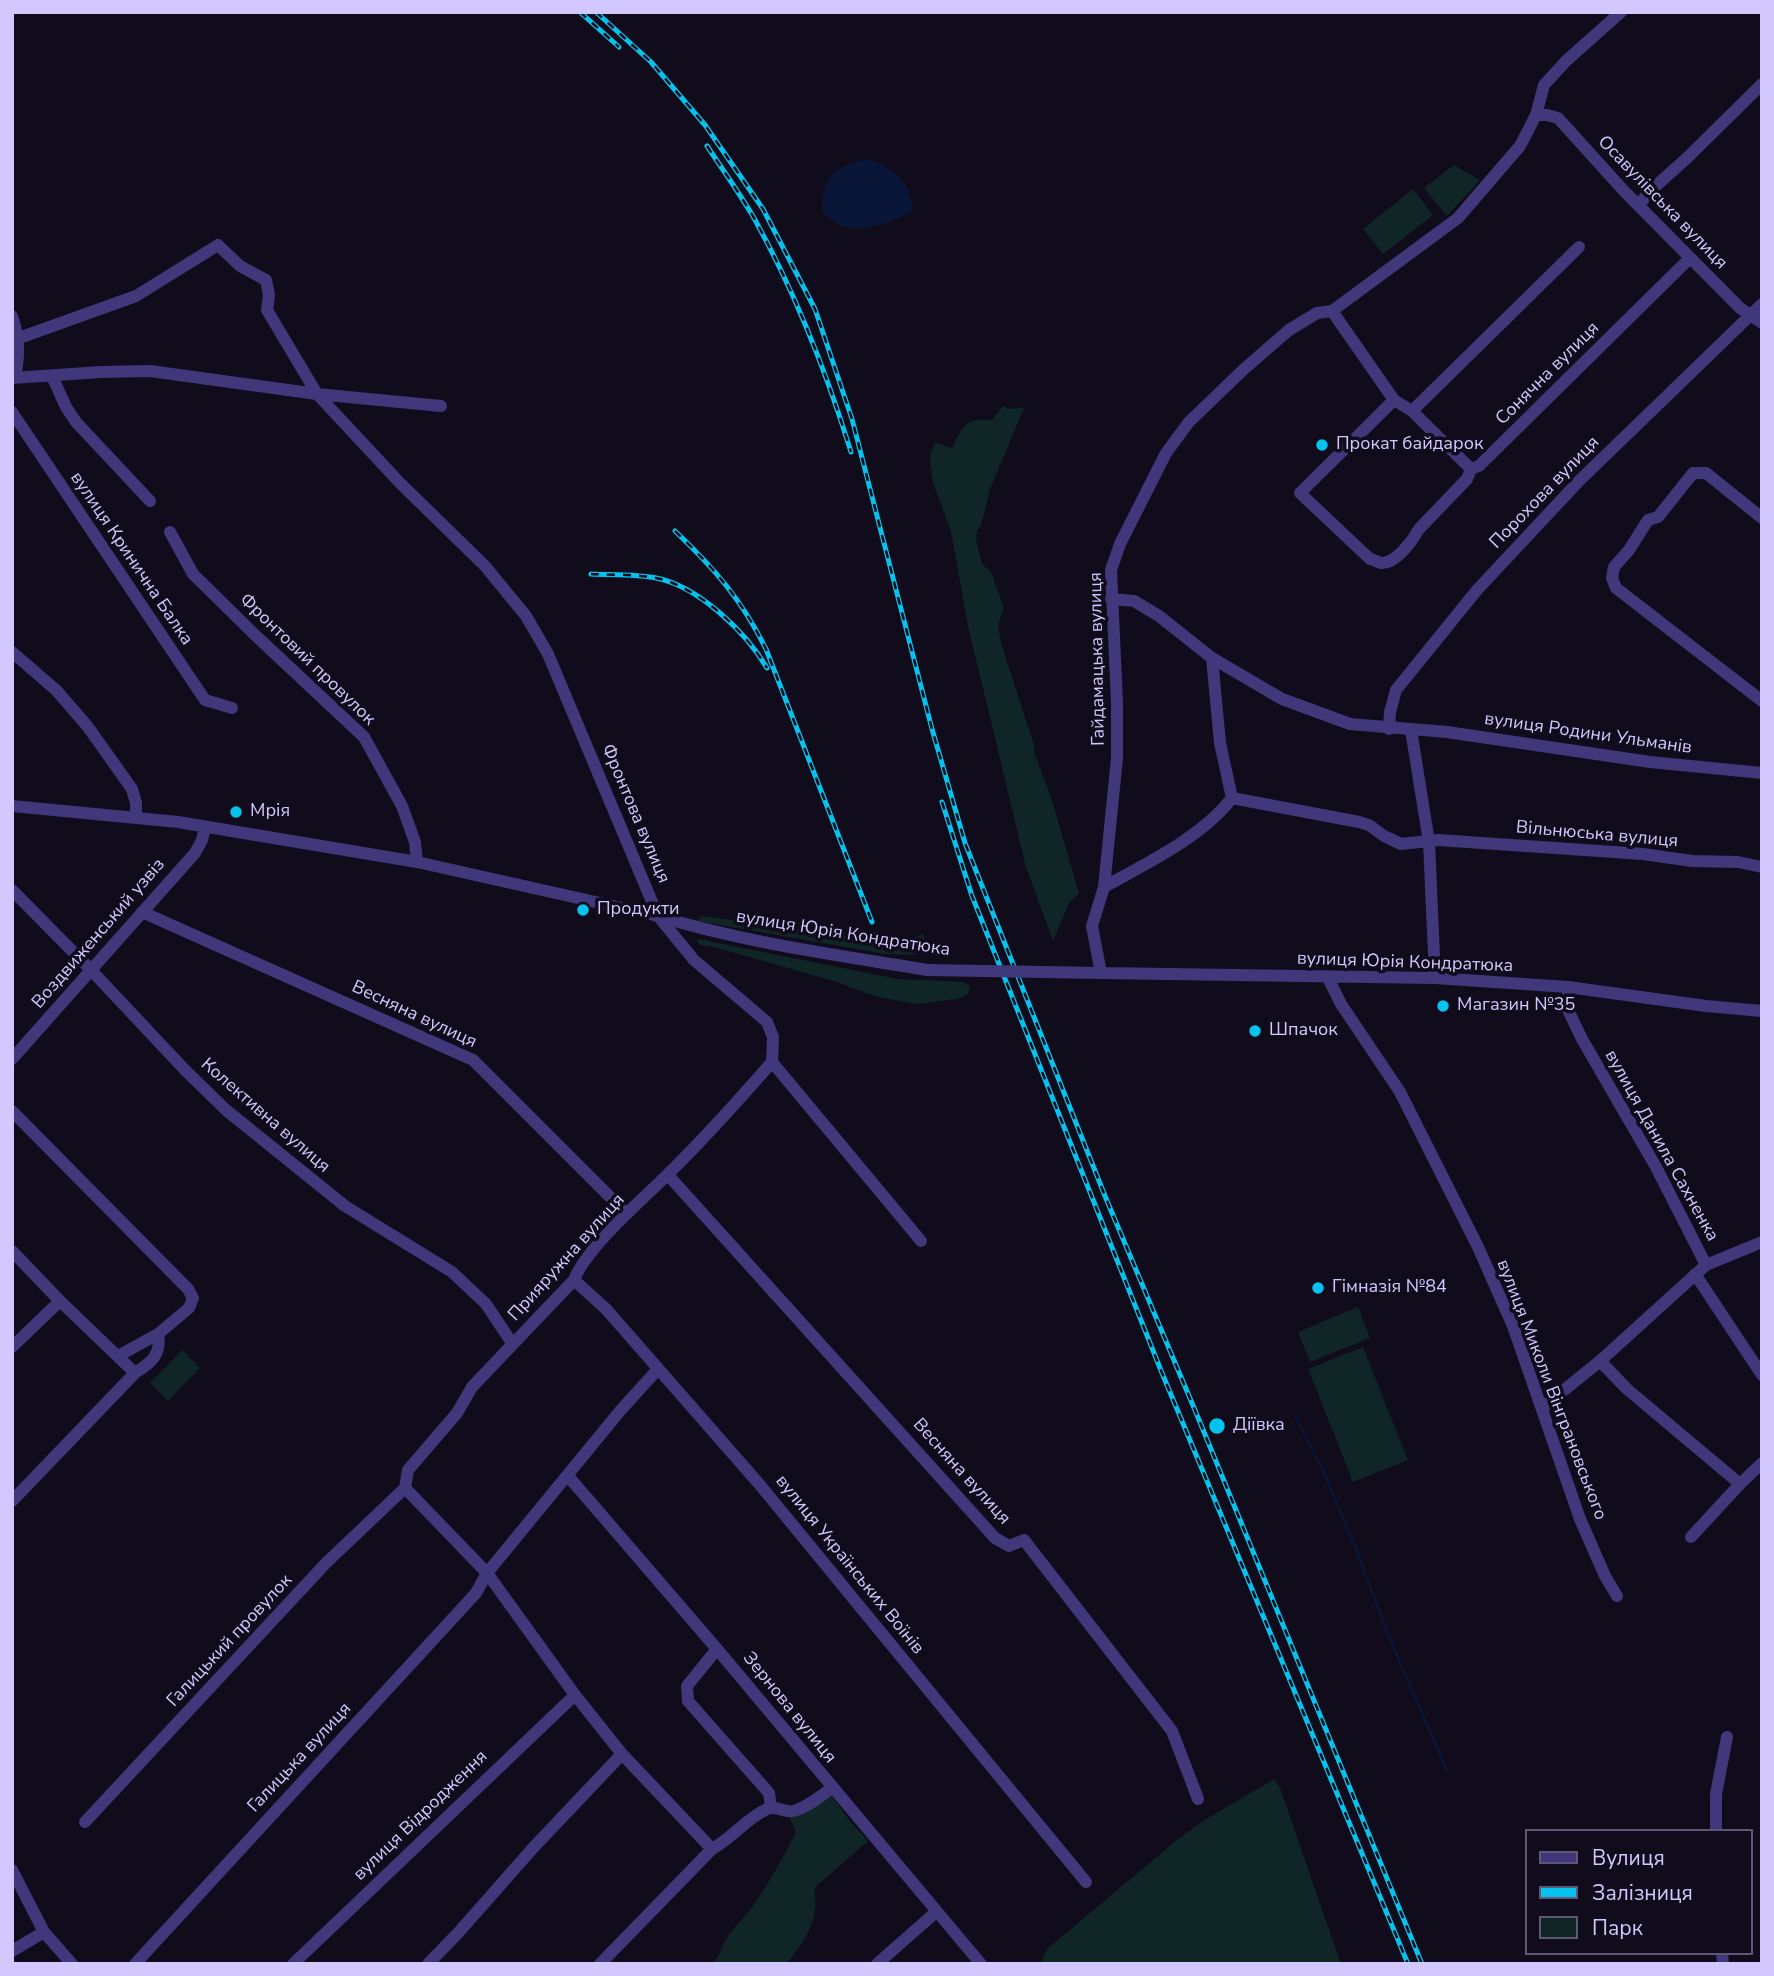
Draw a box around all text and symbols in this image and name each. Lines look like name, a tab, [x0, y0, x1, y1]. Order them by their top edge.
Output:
street label: Осавулівська вулиця	[1593, 132, 1731, 274]
street label: Сонячна вулиця	[1492, 318, 1604, 430]
street label: Порохова вулиця	[1486, 432, 1604, 554]
place label: Прокат байдарок	[1336, 434, 1483, 456]
marker: Прокат байдарок	[1314, 437, 1330, 453]
street label: вулиця Кринична Балка	[65, 468, 197, 650]
street label: Гайдамацька вулиця	[1086, 572, 1110, 746]
street label: Фронтовий провулок	[235, 590, 379, 730]
street label: вулиця Родини Ульманів	[1483, 709, 1693, 759]
street label: Фронтова вулиця	[596, 741, 674, 887]
place label: Мрія	[250, 801, 290, 823]
marker: Мрія	[228, 804, 244, 820]
street label: Вільнюська вулиця	[1515, 817, 1679, 853]
street label: Воздвиженський узвіз	[28, 855, 170, 1013]
place label: Продукти	[597, 899, 680, 921]
marker: Продукти	[575, 902, 591, 918]
street label: вулиця Юрія Кондратюка	[734, 906, 952, 962]
street label: вулиця Юрія Кондратюка	[1296, 948, 1514, 978]
street label: Весняна вулиця	[348, 977, 480, 1053]
place label: Магазин №35	[1457, 995, 1575, 1017]
marker: Магазин №35	[1435, 998, 1451, 1014]
place label: Шпачок	[1269, 1020, 1338, 1042]
marker: Шпачок	[1247, 1023, 1263, 1039]
street label: вулиця Данила Сахненка	[1599, 1047, 1723, 1245]
street label: Колективна вулиця	[196, 1054, 334, 1178]
street label: Прияружна вулиця	[504, 1190, 630, 1326]
street label: вулиця Миколи Вінграновського	[1491, 1257, 1611, 1523]
place label: Гімназія №84	[1332, 1277, 1447, 1299]
marker: Гімназія №84	[1310, 1280, 1326, 1296]
street label: Весняна вулиця	[908, 1414, 1014, 1530]
place label: Діївка	[1233, 1415, 1285, 1437]
marker: Діївка	[1207, 1416, 1227, 1436]
street label: вулиця Українських Воїнів	[770, 1471, 928, 1659]
street label: Галицький провулок	[163, 1570, 297, 1712]
street label: Зернова вулиця	[738, 1648, 840, 1768]
street label: Галицька вулиця	[244, 1699, 356, 1817]
street label: вулиця Відродження	[349, 1746, 493, 1886]
legend	[1526, 1829, 1753, 1955]
text: Вулиця	[1592, 1844, 1665, 1872]
text: Залізниця	[1592, 1879, 1693, 1907]
text: Парк	[1592, 1914, 1643, 1942]

